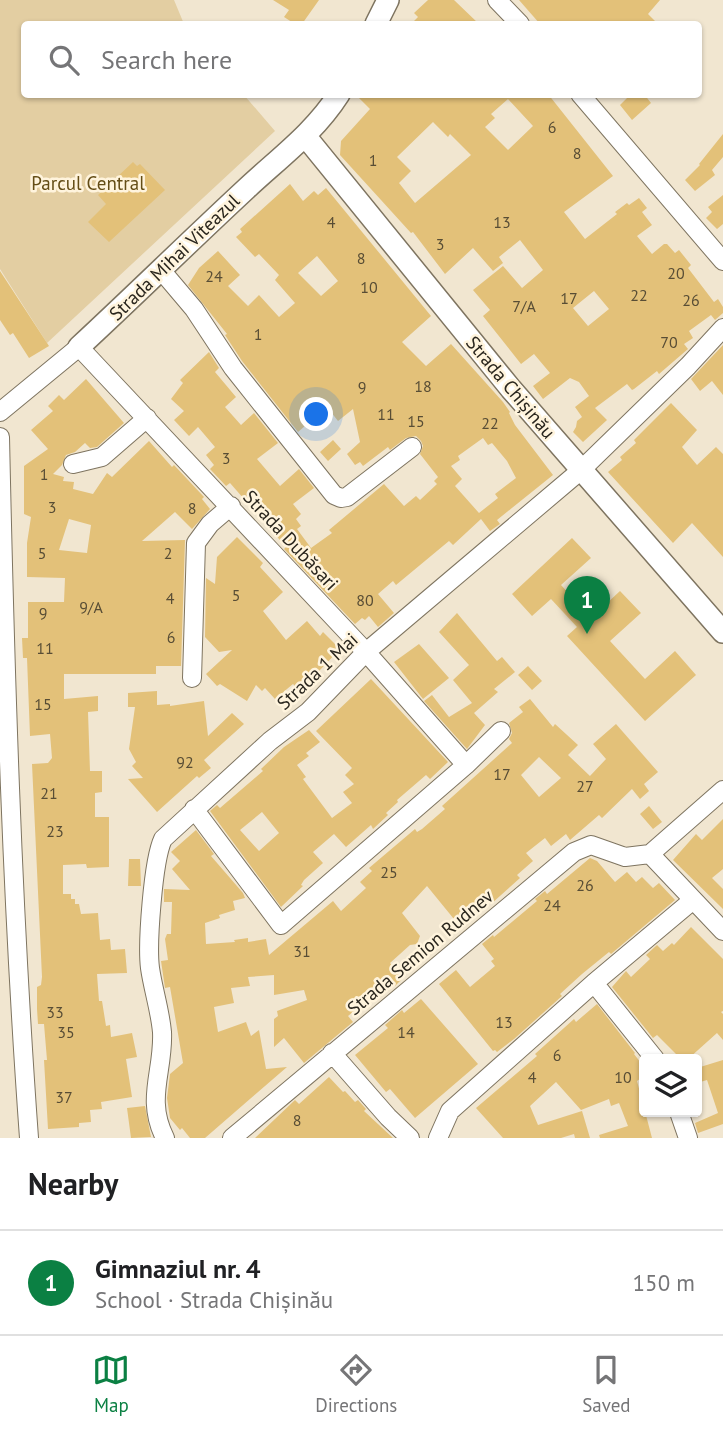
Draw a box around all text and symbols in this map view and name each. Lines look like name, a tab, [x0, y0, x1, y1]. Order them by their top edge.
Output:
search box	[21, 21, 702, 98]
icon: search	[45, 41, 83, 79]
text: Search here	[101, 43, 232, 76]
house number: 6	[548, 117, 556, 137]
house number: 8	[573, 143, 581, 163]
house number: 1	[369, 150, 377, 170]
park label: Parcul Central	[31, 171, 145, 195]
street label: Strada Mihai Viteazul	[104, 188, 245, 325]
house number: 4	[327, 212, 336, 232]
house number: 13	[493, 212, 511, 232]
house number: 3	[436, 234, 444, 254]
house number: 8	[357, 248, 365, 268]
house number: 20	[667, 263, 685, 283]
house number: 24	[205, 266, 223, 286]
house number: 10	[360, 277, 378, 297]
house number: 22	[630, 285, 648, 305]
house number: 17	[560, 288, 578, 308]
house number: 26	[682, 290, 700, 310]
house number: 7/A	[512, 296, 537, 316]
house number: 1	[254, 324, 262, 344]
street label: Strada Chișinău	[461, 331, 561, 443]
house number: 70	[660, 332, 678, 352]
house number: 18	[414, 376, 432, 396]
house number: 9	[358, 377, 366, 397]
your location	[299, 397, 333, 431]
house number: 11	[377, 404, 395, 424]
house number: 15	[407, 411, 425, 431]
house number: 22	[481, 413, 499, 433]
house number: 3	[222, 448, 230, 468]
house number: 1	[40, 464, 48, 484]
street label: Strada Dubăsari	[238, 485, 344, 595]
house number: 3	[48, 497, 56, 517]
house number: 8	[188, 498, 196, 518]
house number: 5	[38, 543, 46, 563]
house number: 2	[164, 543, 172, 563]
pin: 1	[564, 576, 610, 634]
house number: 5	[232, 585, 240, 605]
house number: 4	[166, 588, 175, 608]
house number: 80	[356, 590, 374, 610]
house number: 9/A	[79, 597, 104, 617]
house number: 9	[39, 603, 47, 623]
house number: 6	[167, 627, 175, 647]
street label: Strada 1 Mai	[271, 627, 363, 715]
house number: 11	[36, 638, 54, 658]
house number: 15	[34, 694, 52, 714]
house number: 92	[176, 752, 194, 772]
house number: 17	[493, 764, 511, 784]
house number: 27	[576, 776, 594, 796]
house number: 21	[40, 783, 58, 803]
house number: 23	[46, 821, 64, 841]
house number: 25	[380, 862, 398, 882]
house number: 26	[576, 875, 594, 895]
street label: Strada Semion Rudnev	[342, 884, 498, 1020]
house number: 24	[543, 895, 561, 915]
house number: 31	[293, 941, 311, 961]
house number: 33	[46, 1002, 64, 1022]
house number: 13	[495, 1012, 513, 1032]
house number: 35	[57, 1022, 75, 1042]
house number: 14	[397, 1022, 415, 1042]
house number: 6	[553, 1045, 561, 1065]
map controls	[639, 1054, 702, 1117]
button: layers	[639, 1054, 702, 1117]
house number: 4	[528, 1067, 537, 1087]
house number: 10	[614, 1067, 632, 1087]
house number: 37	[55, 1087, 73, 1107]
house number: 8	[293, 1110, 301, 1130]
text: Nearby	[28, 1164, 118, 1203]
text: Gimnaziul nr. 4	[95, 1252, 261, 1285]
text: 1	[44, 1268, 58, 1297]
text: 150 m	[633, 1268, 695, 1297]
text: School · Strada Chișinău	[95, 1285, 333, 1314]
tab: Map	[92, 1351, 130, 1417]
tab: Directions	[315, 1351, 397, 1417]
tab: Saved	[582, 1351, 631, 1417]

